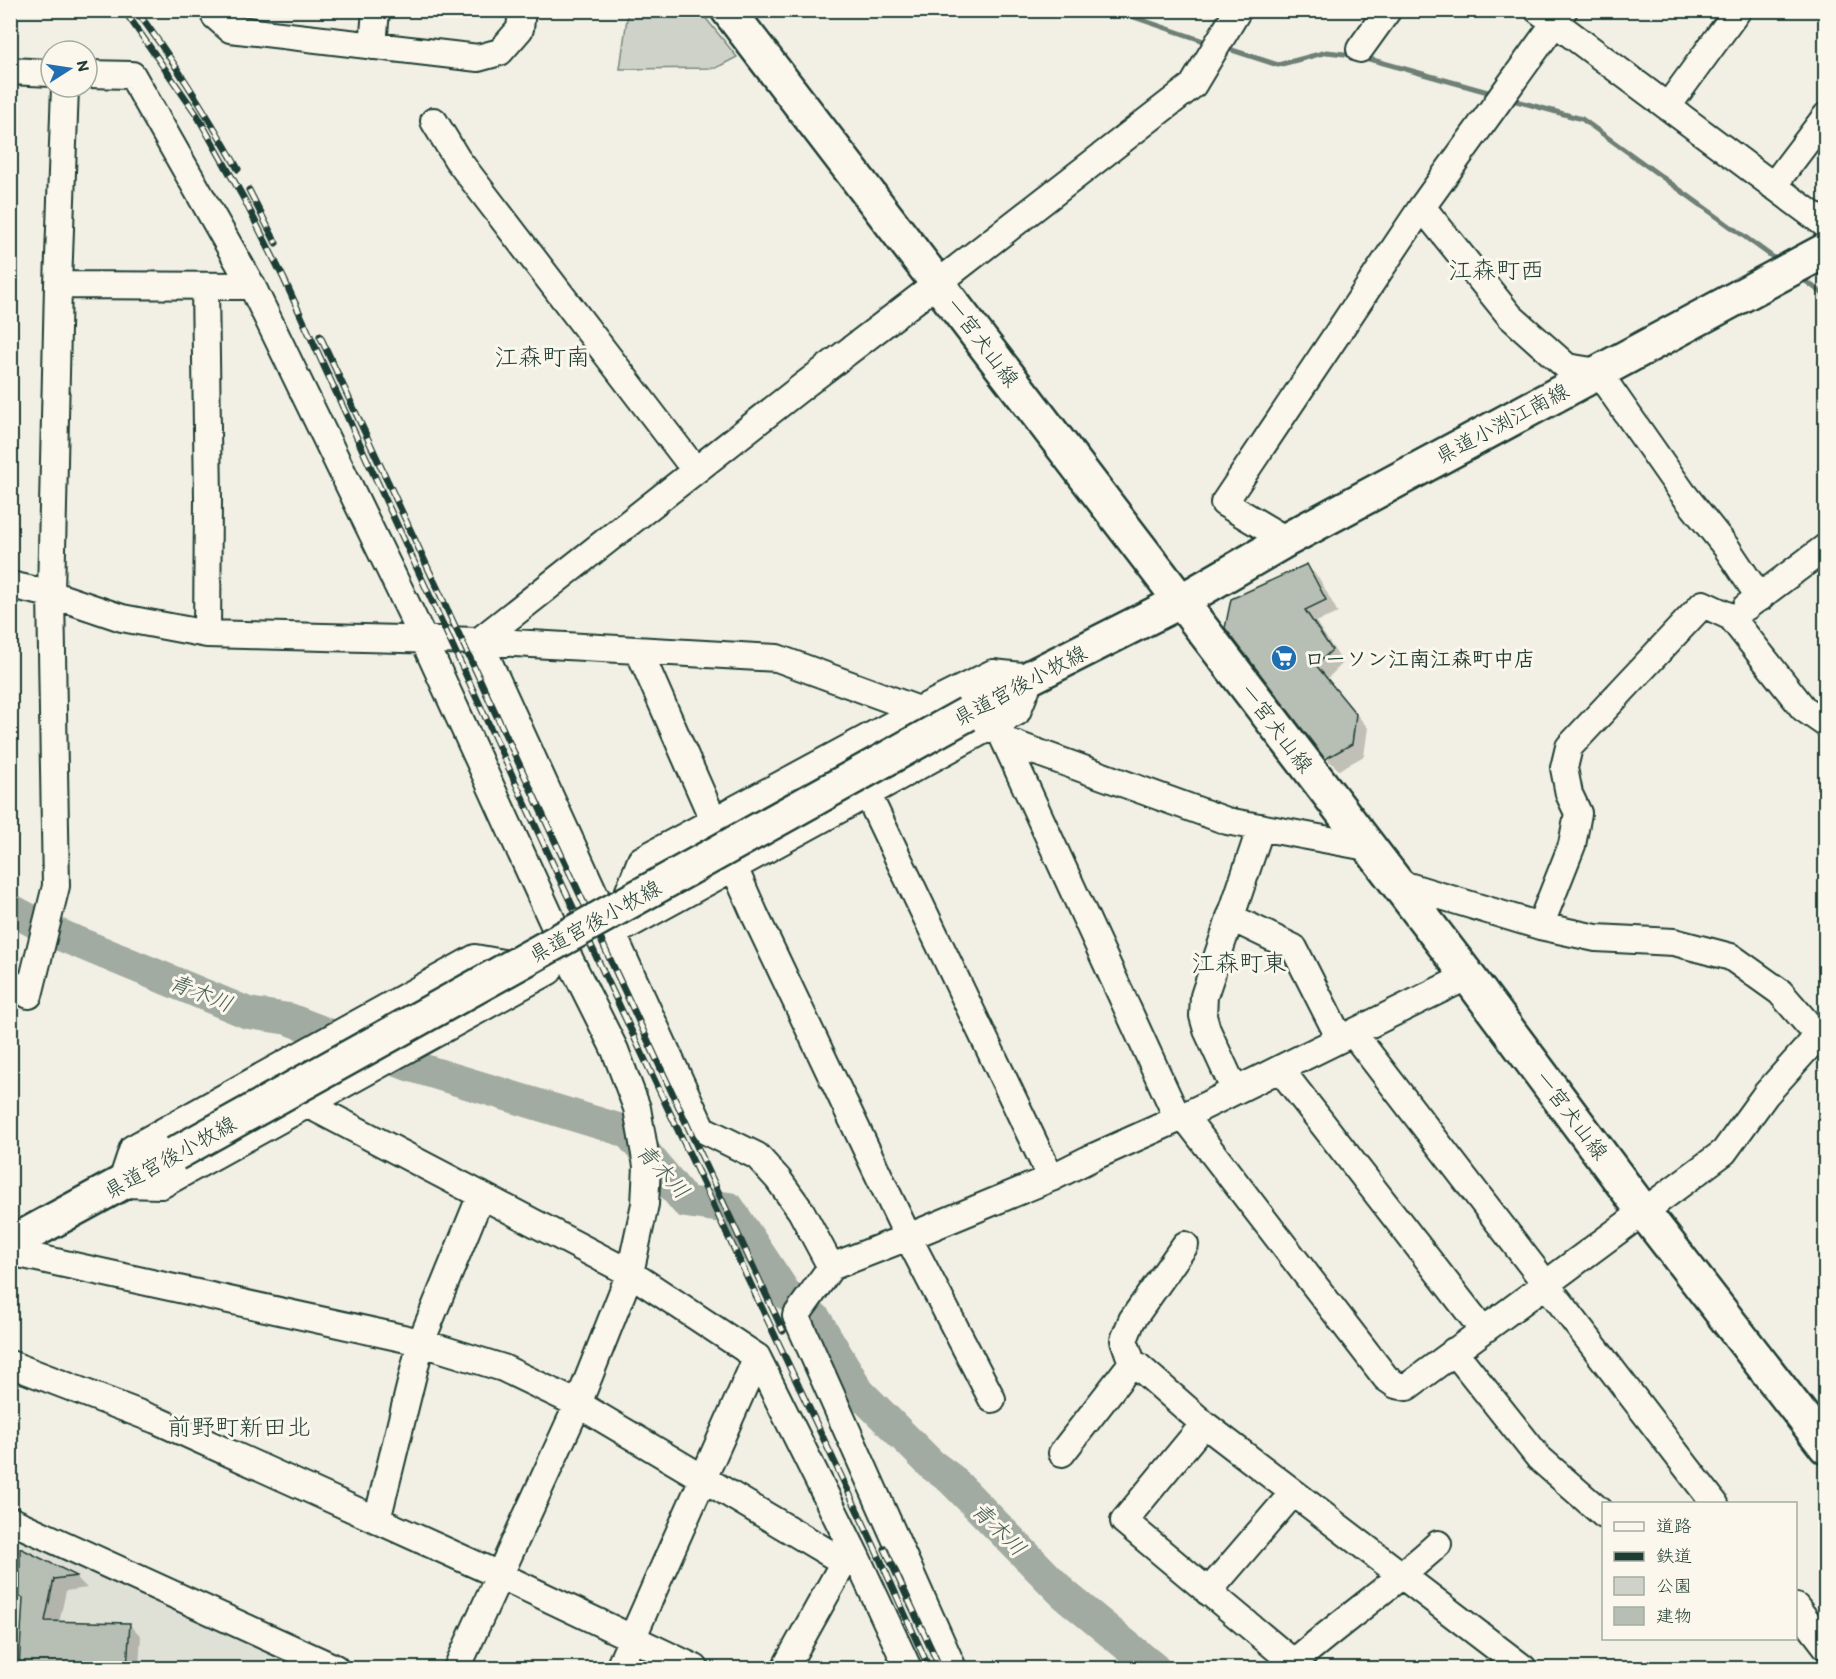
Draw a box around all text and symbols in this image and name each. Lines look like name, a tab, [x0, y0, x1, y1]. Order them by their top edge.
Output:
north arrow	[39, 39, 99, 99]
text: N	[73, 59, 94, 73]
district label: 江森町西	[1448, 255, 1544, 284]
street label: 一宮犬山線	[941, 293, 1025, 391]
district label: 江森町南	[494, 342, 590, 371]
street label: 県道小渕江南線	[1431, 377, 1573, 469]
street label: 県道宮後小牧線	[949, 639, 1091, 731]
supermarket icon: ローソン江南江森町中店	[1269, 643, 1299, 673]
place label: ローソン江南江森町中店	[1304, 646, 1535, 671]
street label: 一宮犬山線	[1235, 679, 1319, 777]
street label: 県道宮後小牧線	[525, 874, 665, 968]
district label: 江森町東	[1191, 948, 1287, 977]
water label: 青木川	[165, 968, 237, 1018]
street label: 一宮犬山線	[1530, 1066, 1614, 1164]
street label: 県道宮後小牧線	[100, 1110, 240, 1204]
water label: 青木川	[631, 1138, 695, 1204]
district label: 前野町新田北	[167, 1412, 311, 1441]
water label: 青木川	[966, 1496, 1032, 1562]
legend	[1602, 1502, 1797, 1640]
text: 道路	[1656, 1515, 1692, 1537]
text: 鉄道	[1656, 1545, 1692, 1567]
text: 公園	[1656, 1575, 1692, 1597]
text: 建物	[1656, 1605, 1692, 1627]

